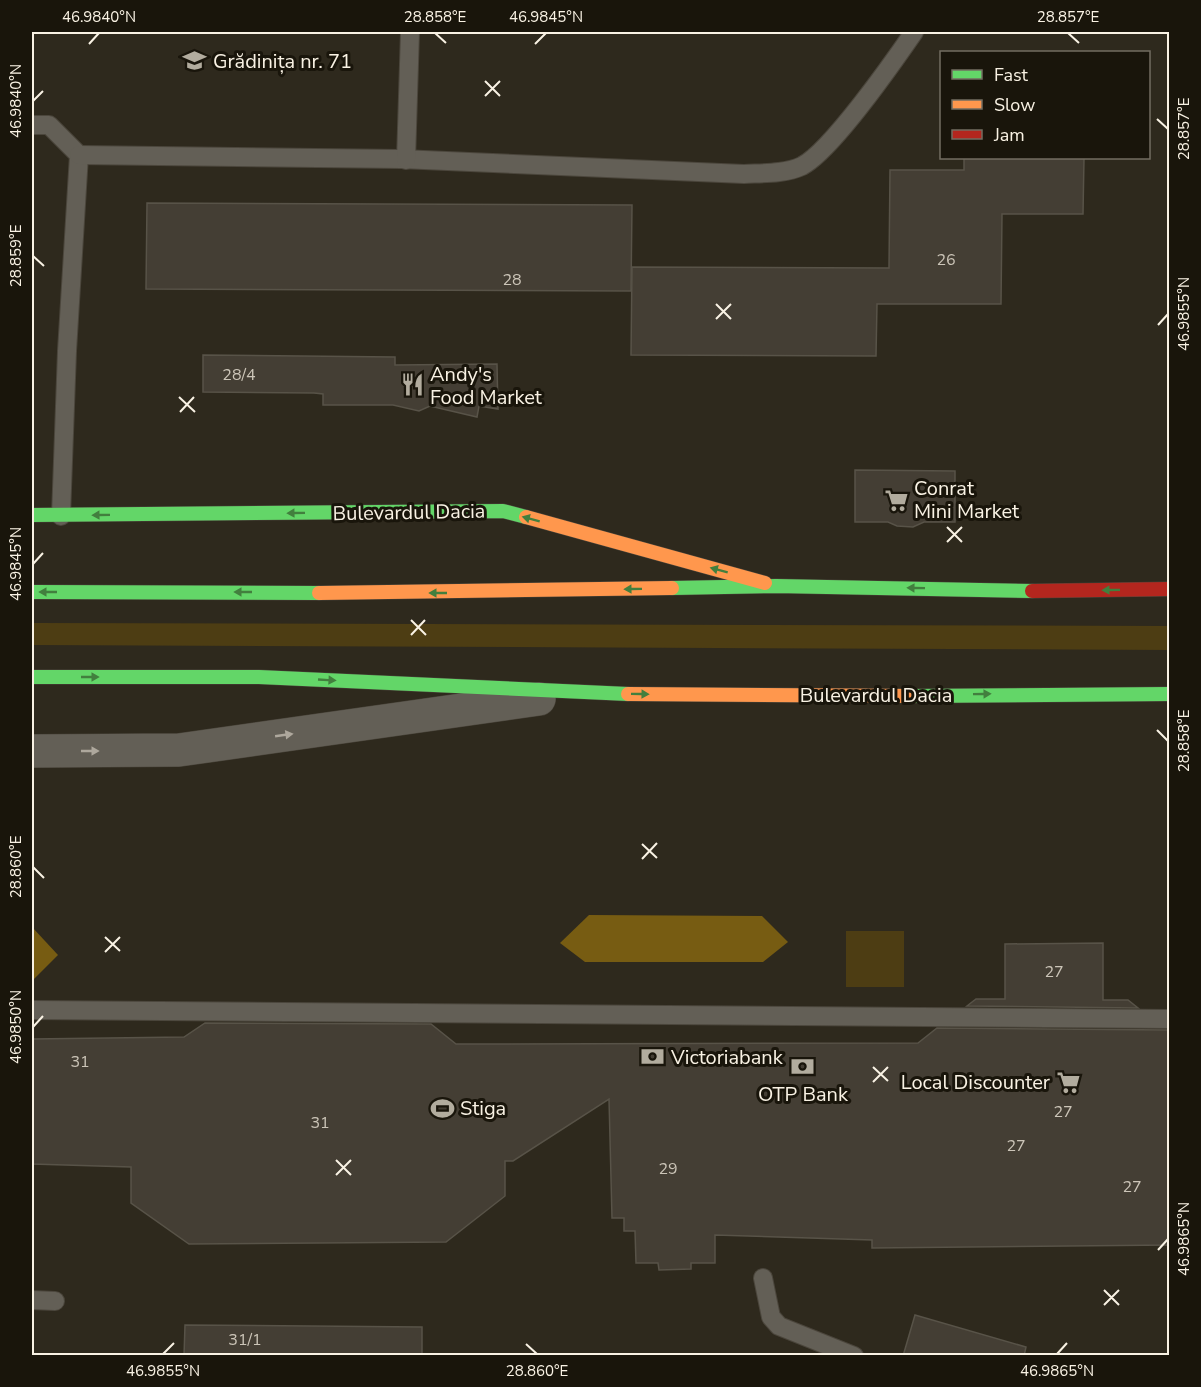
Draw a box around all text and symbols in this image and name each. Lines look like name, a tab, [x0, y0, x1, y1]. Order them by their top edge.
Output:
text: 46.9840°N	[62, 7, 136, 27]
text: 28.858°E	[404, 7, 466, 27]
text: 46.9845°N	[509, 7, 583, 27]
text: 28.857°E	[1037, 7, 1099, 27]
school or university icon: Grădinița nr. 71	[182, 48, 208, 74]
place label: Grădinița nr. 71	[213, 48, 352, 75]
legend	[940, 51, 1150, 159]
text: Fast	[994, 63, 1029, 87]
text: 46.9840°N	[6, 64, 26, 138]
text: Slow	[994, 93, 1035, 117]
text: 28.857°E	[1174, 98, 1194, 160]
text: Jam	[993, 123, 1025, 147]
text: 28.859°E	[6, 225, 26, 287]
house number: 26	[936, 249, 956, 271]
house number: 28	[502, 269, 522, 291]
text: 46.9855°N	[1174, 277, 1194, 351]
place label: Andy's Food Market	[430, 361, 543, 411]
house number: 28/4	[222, 364, 256, 386]
restaurant icon: Andy's Food Market	[399, 372, 425, 398]
place label: Conrat Mini Market	[914, 475, 1020, 525]
supermarket icon: Conrat Mini Market	[883, 487, 909, 513]
street label: Bulevardul Dacia	[332, 498, 486, 527]
one-way arrow	[286, 508, 305, 518]
one-way arrow	[91, 510, 110, 520]
one-way arrow	[522, 513, 541, 523]
text: 46.9845°N	[6, 527, 26, 601]
one-way arrow	[710, 565, 728, 574]
one-way arrow	[907, 583, 926, 592]
one-way arrow	[624, 584, 643, 594]
one-way arrow	[1102, 586, 1121, 595]
one-way arrow	[39, 587, 58, 597]
one-way arrow	[234, 587, 253, 597]
one-way arrow	[429, 588, 448, 598]
one-way arrow	[80, 672, 99, 682]
one-way arrow	[317, 676, 336, 685]
street label: Bulevardul Dacia	[800, 682, 952, 709]
one-way arrow	[631, 689, 650, 699]
one-way arrow	[973, 689, 992, 699]
text: 28.858°E	[1174, 710, 1194, 772]
one-way arrow	[275, 731, 294, 740]
one-way arrow	[80, 746, 99, 756]
text: 28.860°E	[6, 836, 26, 898]
house number: 27	[1044, 961, 1064, 983]
text: 46.9850°N	[6, 990, 26, 1064]
bank icon: Victoriabank	[640, 1044, 666, 1070]
place label: Victoriabank	[670, 1044, 784, 1071]
house number: 31	[70, 1051, 90, 1073]
bank icon: OTP Bank	[790, 1053, 816, 1079]
place label: Local Discounter	[901, 1069, 1050, 1096]
supermarket icon: Local Discounter	[1055, 1069, 1081, 1095]
place label: OTP Bank	[758, 1081, 849, 1108]
sports icon: Stiga	[429, 1095, 455, 1121]
place label: Stiga	[460, 1095, 506, 1122]
house number: 27	[1053, 1101, 1073, 1123]
house number: 31	[310, 1112, 330, 1134]
house number: 27	[1006, 1135, 1026, 1157]
house number: 29	[658, 1158, 678, 1180]
house number: 27	[1122, 1176, 1142, 1198]
text: 46.9865°N	[1174, 1202, 1194, 1276]
house number: 31/1	[228, 1329, 262, 1351]
text: 46.9855°N	[126, 1361, 200, 1381]
text: 28.860°E	[506, 1361, 568, 1381]
text: 46.9865°N	[1020, 1361, 1094, 1381]

